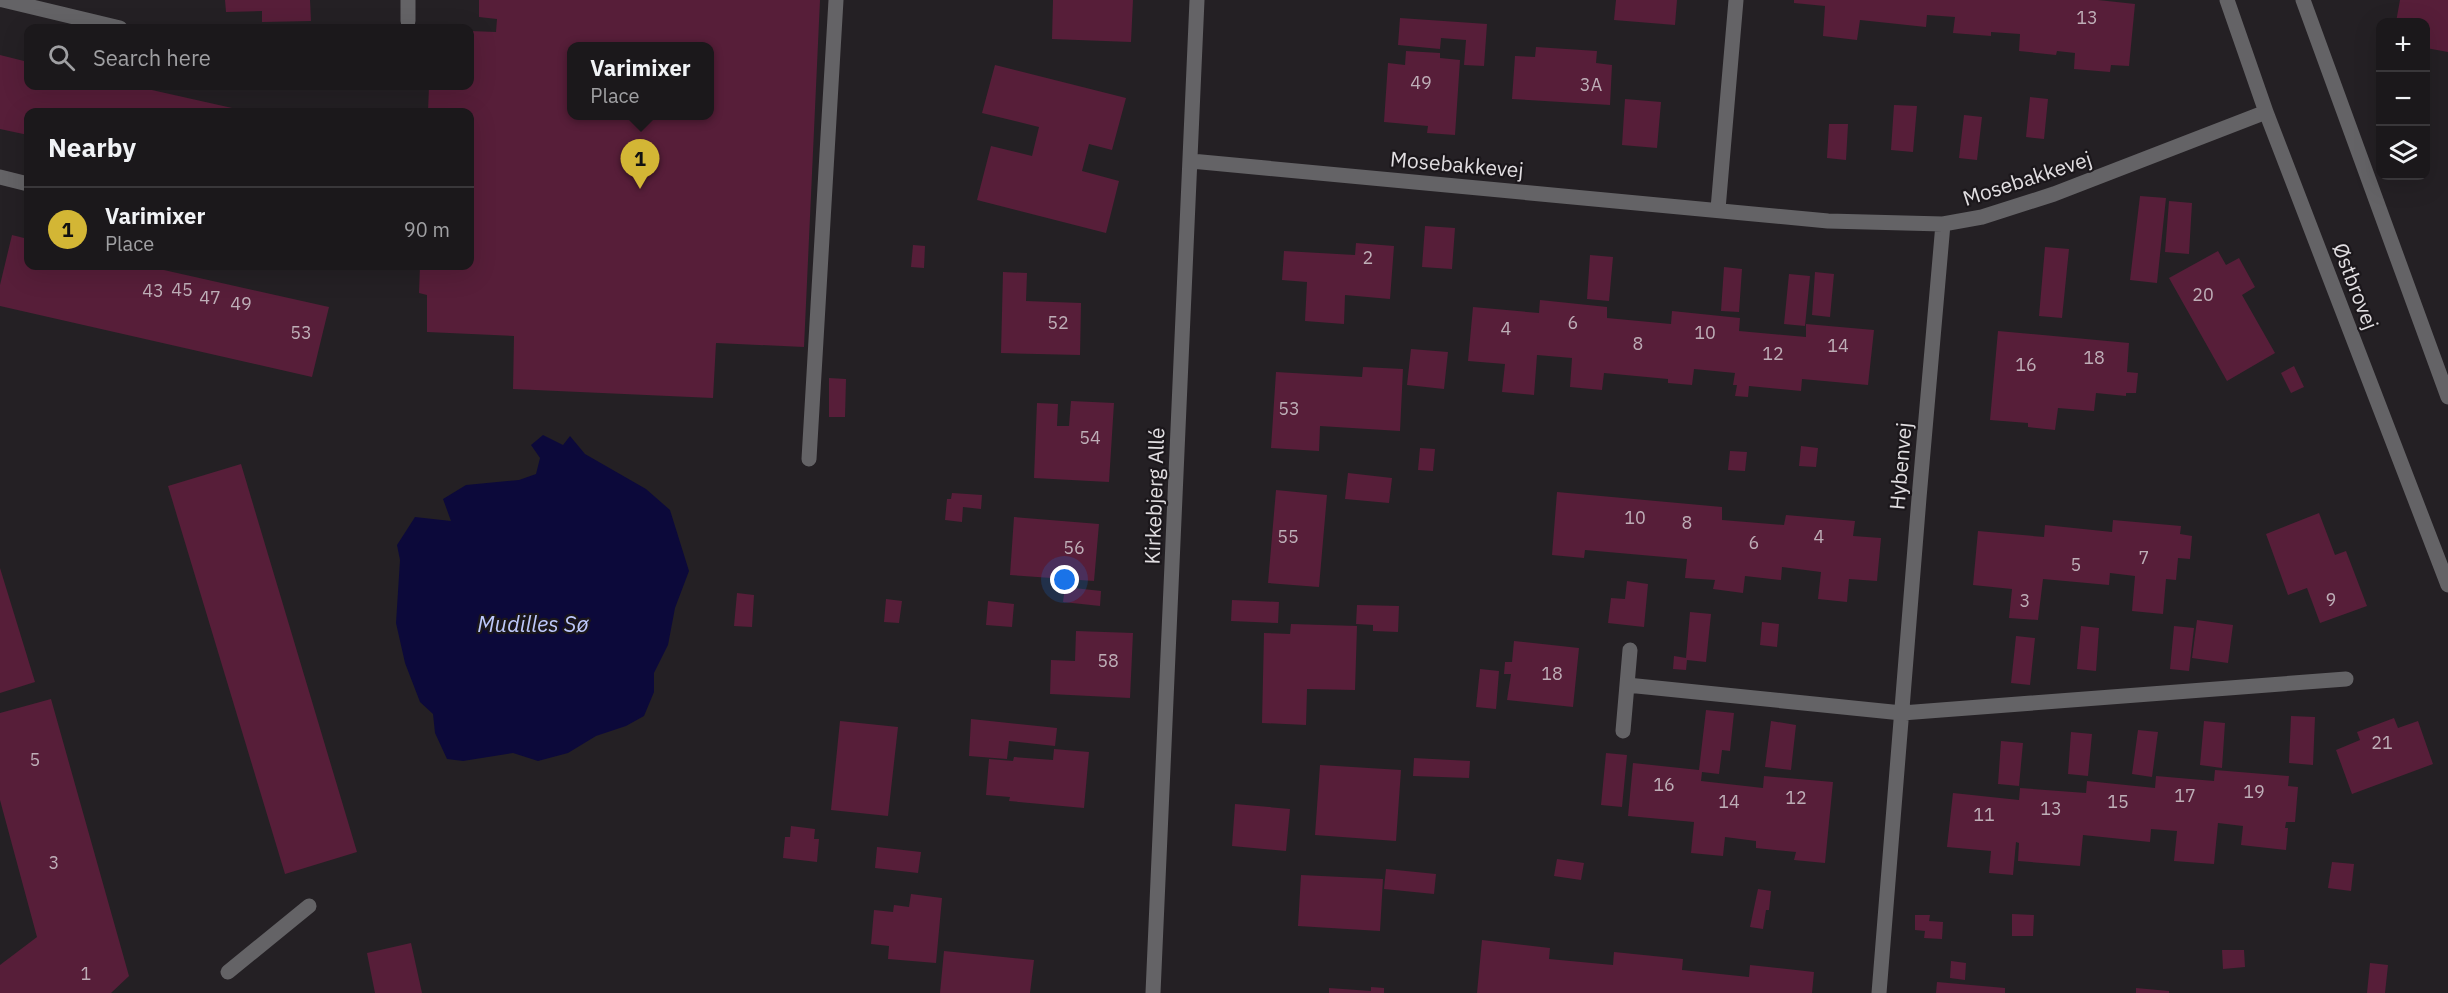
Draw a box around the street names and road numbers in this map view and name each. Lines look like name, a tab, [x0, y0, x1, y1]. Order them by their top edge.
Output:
street label: Mosebakkevej	[1389, 144, 1525, 184]
street label: Mosebakkevej	[1959, 144, 2095, 212]
street label: Østbrovej	[2327, 239, 2385, 333]
street label: Hybenvej	[1882, 421, 1918, 511]
street label: Kirkebjerg Allé	[1138, 427, 1170, 565]

